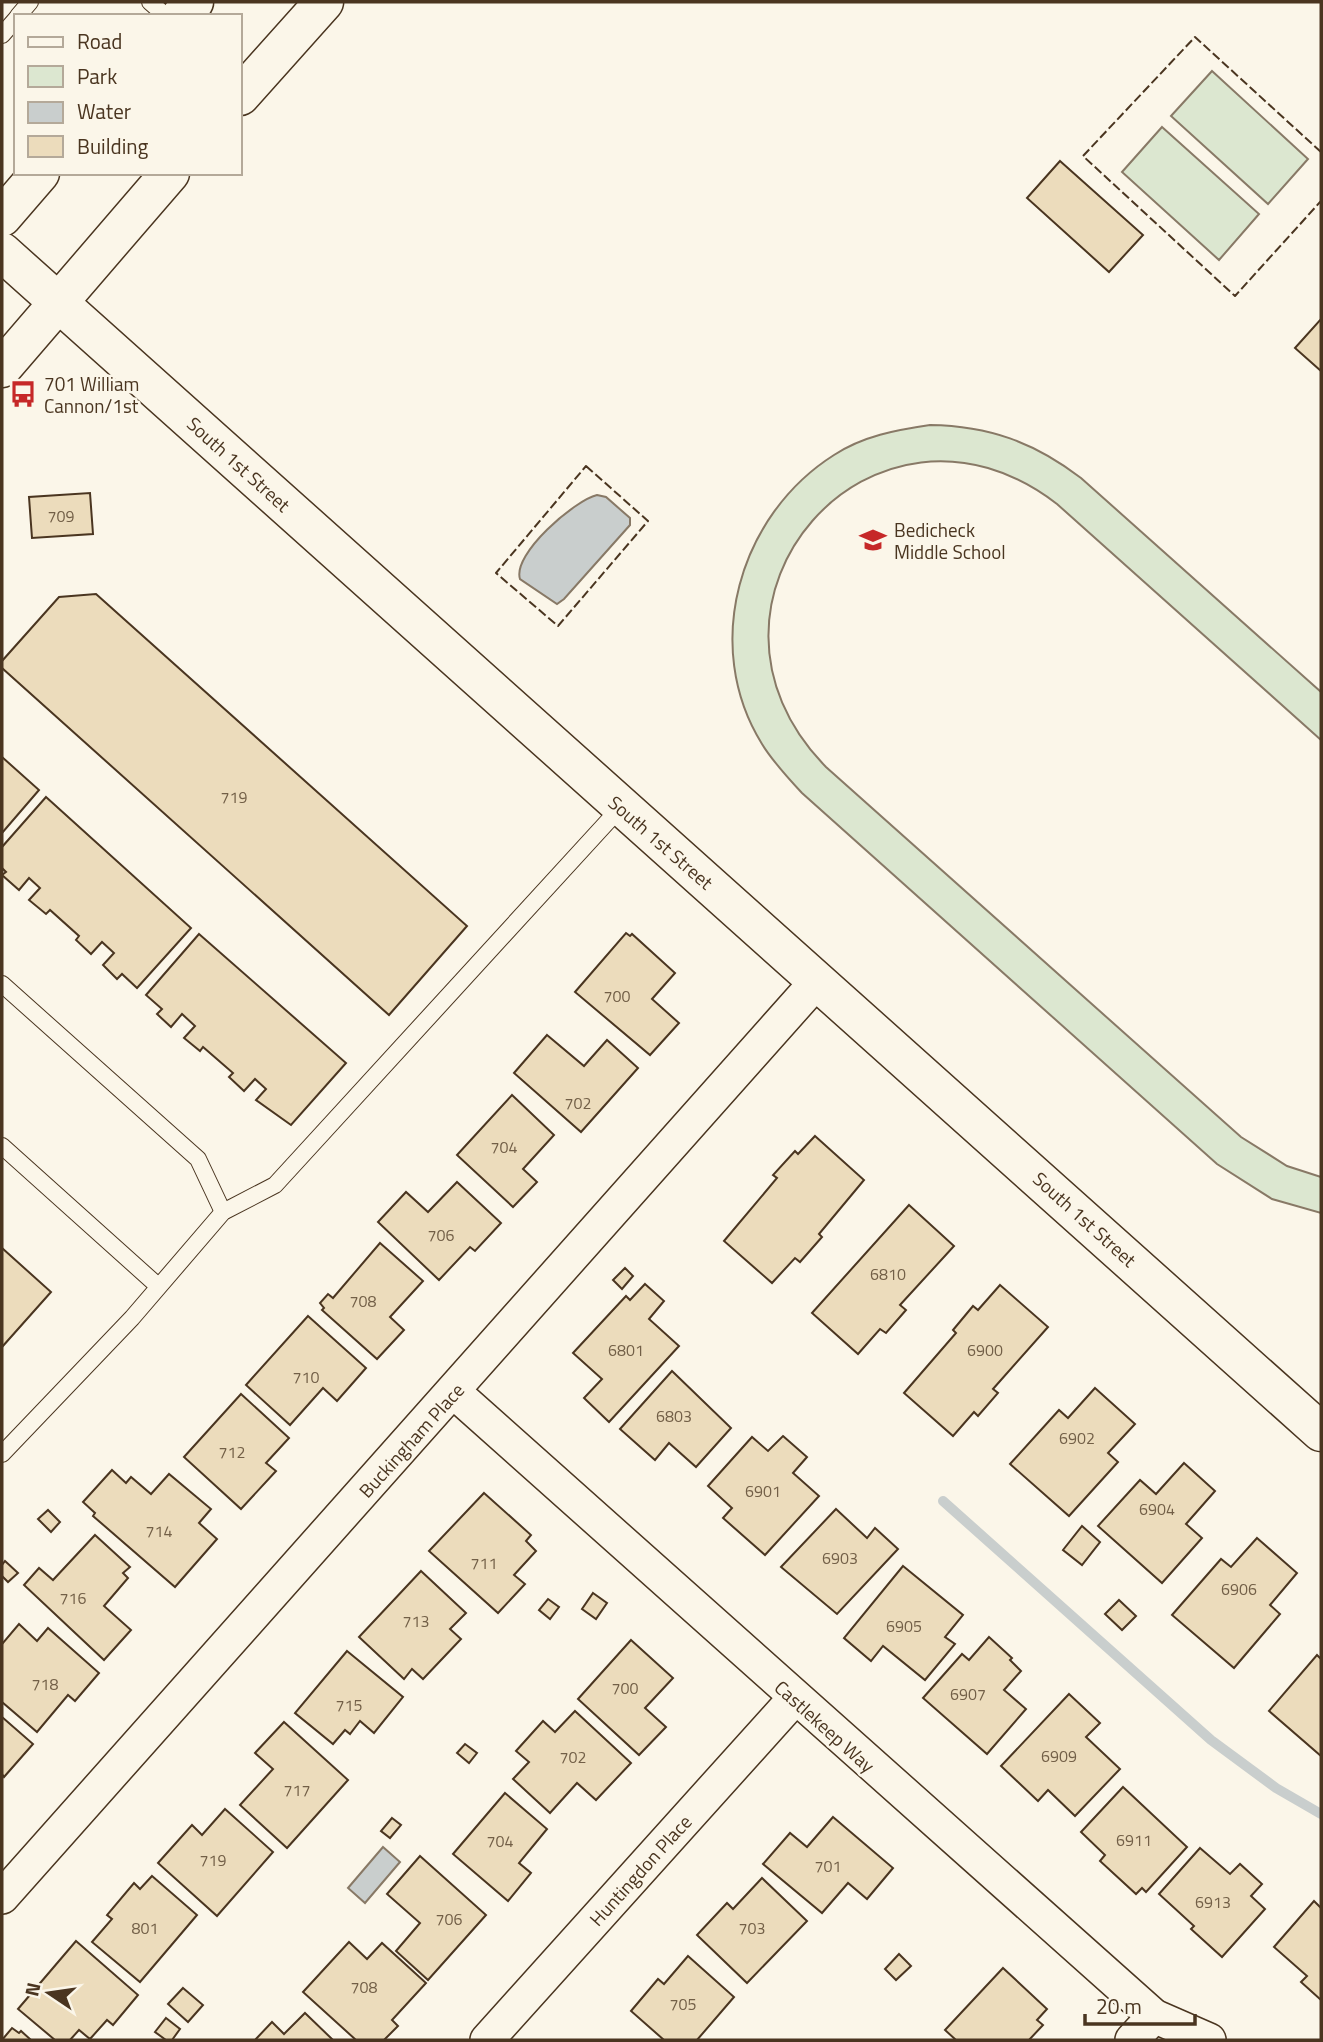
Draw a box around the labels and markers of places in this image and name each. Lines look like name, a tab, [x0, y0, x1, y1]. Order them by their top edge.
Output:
place label: 701 William Cannon/1st	[44, 369, 139, 420]
bus stop icon: 701 William Cannon/1st	[8, 379, 38, 409]
place label: Bedicheck Middle School	[894, 515, 1006, 566]
school or university icon: Bedicheck Middle School	[858, 525, 888, 555]

